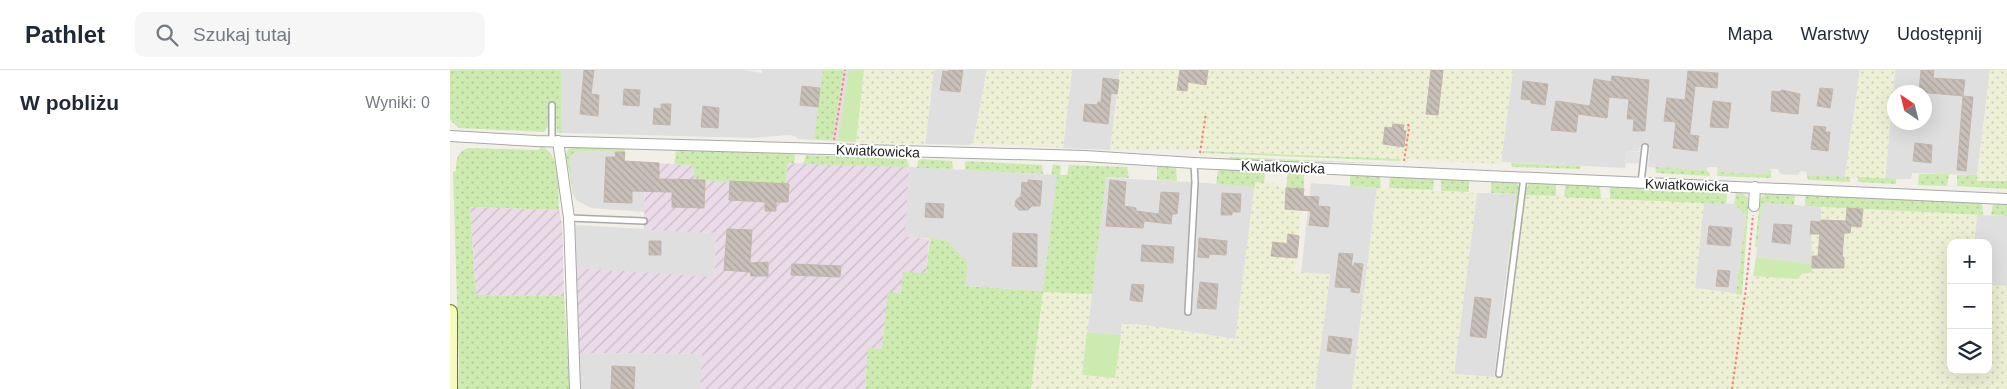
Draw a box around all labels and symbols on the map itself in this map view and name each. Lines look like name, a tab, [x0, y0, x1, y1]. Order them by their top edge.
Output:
north arrow	[1887, 85, 1932, 130]
street label: Kwiatkowicka	[836, 142, 920, 160]
street label: Kwiatkowicka	[1241, 158, 1325, 176]
street label: Kwiatkowicka	[1645, 176, 1729, 194]

